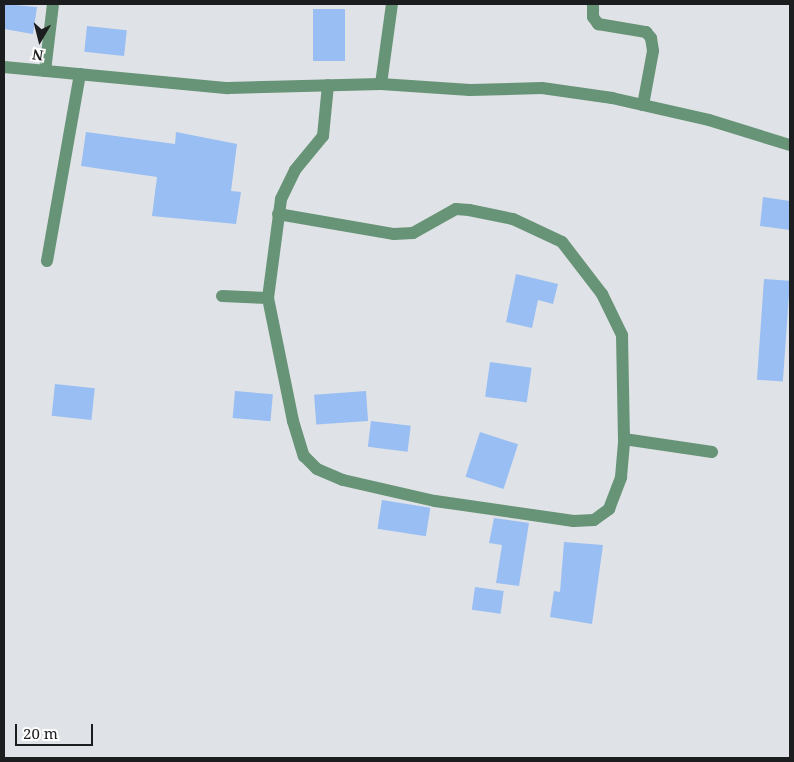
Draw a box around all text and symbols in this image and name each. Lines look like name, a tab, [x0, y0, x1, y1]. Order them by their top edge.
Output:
north arrow	[15, 15, 65, 65]
text: N	[31, 45, 45, 66]
scale bar	[18, 714, 95, 746]
text: 20 m	[23, 723, 58, 743]

